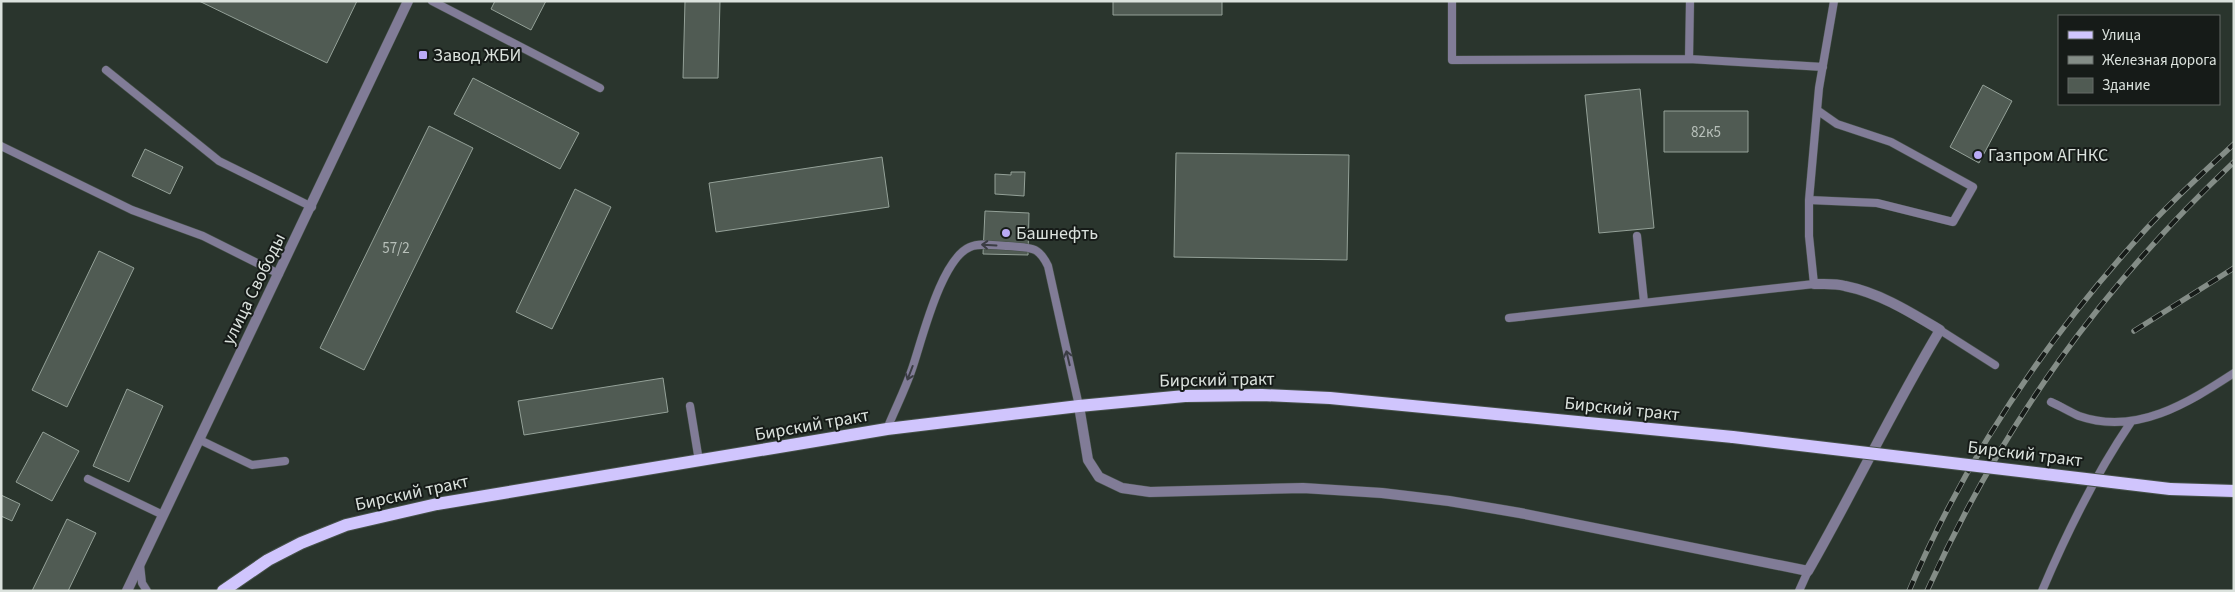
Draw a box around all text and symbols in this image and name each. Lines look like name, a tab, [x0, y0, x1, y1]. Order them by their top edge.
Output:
legend	[2058, 15, 2220, 105]
text: Улица	[2102, 25, 2141, 46]
place label: Завод ЖБИ	[433, 43, 521, 68]
marker: Завод ЖБИ	[417, 49, 429, 61]
text: Железная дорога	[2102, 50, 2217, 71]
text: Здание	[2102, 75, 2150, 96]
house number: 82к5	[1691, 122, 1721, 143]
place label: Газпром АГНКС	[1988, 143, 2108, 168]
marker: Газпром АГНКС	[1972, 149, 1984, 161]
place label: Башнефть	[1016, 221, 1098, 246]
marker: Башнефть	[1000, 227, 1012, 239]
street label: улица Свободы	[216, 229, 292, 349]
house number: 57/2	[382, 238, 410, 259]
one-way arrow	[981, 241, 997, 250]
one-way arrow	[1063, 351, 1073, 367]
one-way arrow	[905, 365, 914, 380]
street label: Бирский тракт	[1159, 366, 1275, 394]
street label: Бирский тракт	[1563, 391, 1681, 427]
street label: Бирский тракт	[753, 403, 871, 447]
street label: Бирский тракт	[1966, 435, 2084, 473]
street label: Бирский тракт	[353, 469, 471, 517]

